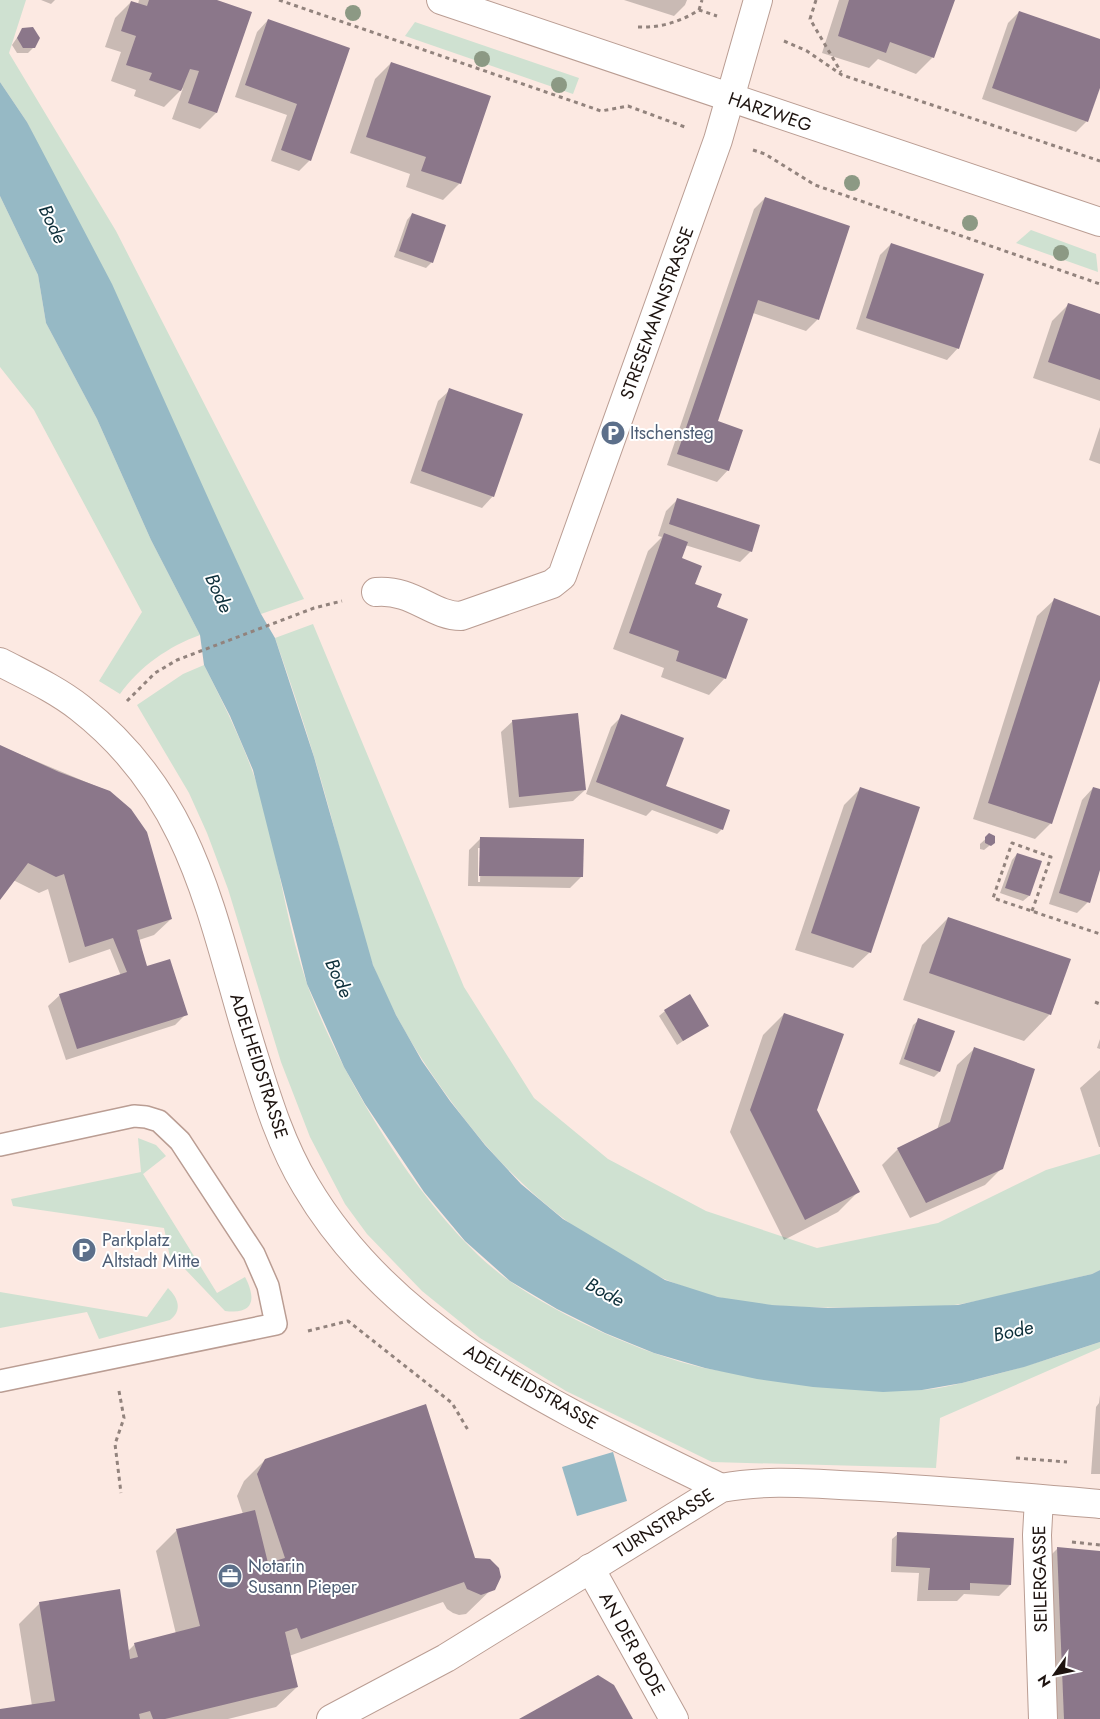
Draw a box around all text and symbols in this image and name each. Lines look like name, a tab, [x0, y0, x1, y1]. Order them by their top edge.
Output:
street label: HARZWEG	[725, 86, 815, 138]
water label: Bode	[32, 200, 74, 249]
street label: STRESEMANNSTRASSE	[614, 223, 700, 403]
parking icon: Itschensteg	[600, 420, 626, 446]
place label: Itschensteg	[630, 420, 714, 446]
water label: Bode	[198, 569, 240, 617]
water label: Bode	[318, 954, 360, 1002]
street label: ADELHEIDSTRASSE	[223, 990, 295, 1142]
place label: Parkplatz Altstadt Mitte	[102, 1227, 200, 1274]
parking icon: Parkplatz Altstadt Mitte	[71, 1237, 97, 1263]
water label: Bode	[581, 1270, 630, 1314]
water label: Bode	[990, 1313, 1036, 1349]
street label: ADELHEIDSTRASSE	[459, 1338, 603, 1436]
street label: TURNSTRASSE	[609, 1482, 719, 1564]
street label: SEILERGASSE	[1026, 1525, 1054, 1633]
place label: Notarin Susann Pieper	[248, 1553, 358, 1600]
office icon: Notarin Susann Pieper	[217, 1563, 243, 1589]
street label: AN DER BODE	[593, 1587, 671, 1701]
north arrow	[1030, 1649, 1080, 1699]
text: N	[1033, 1671, 1056, 1691]

